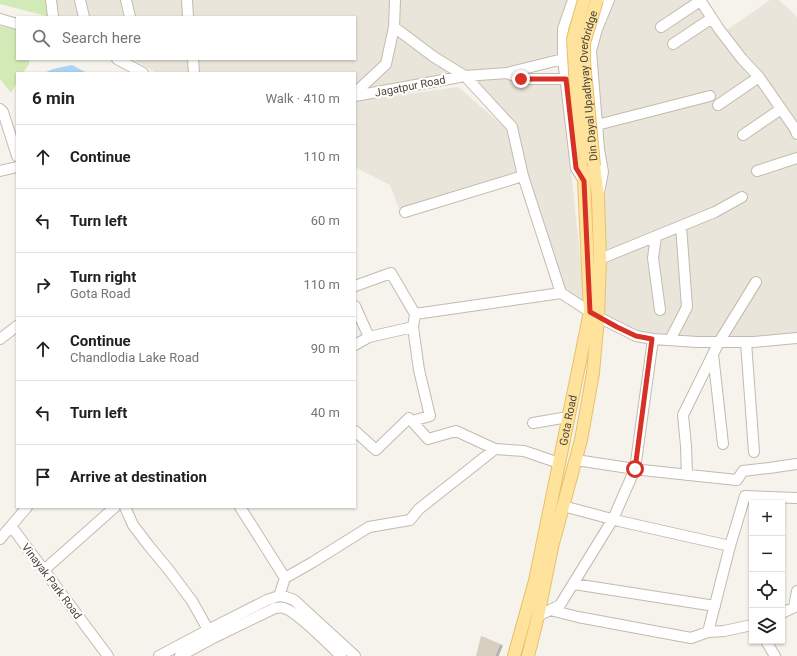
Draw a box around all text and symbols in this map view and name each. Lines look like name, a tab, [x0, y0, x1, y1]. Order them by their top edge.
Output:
street label: Din Dayal Upadhyay Overbridge	[578, 9, 601, 162]
search box	[16, 16, 356, 60]
icon: search	[30, 27, 52, 49]
text: Search here	[62, 29, 141, 47]
route end	[512, 70, 530, 88]
street label: Jagatpur Road	[374, 73, 447, 100]
text: 6 min	[32, 88, 75, 108]
text: Walk · 410 m	[265, 91, 340, 106]
icon: ahead	[32, 146, 54, 168]
text: Continue	[70, 148, 131, 166]
text: 110 m	[303, 149, 340, 164]
icon: left	[32, 210, 54, 232]
text: Turn left	[70, 212, 127, 230]
text: 60 m	[311, 213, 340, 228]
text: Turn right	[70, 268, 136, 286]
icon: right	[32, 274, 54, 296]
text: 110 m	[303, 277, 340, 292]
text: Gota Road	[70, 286, 131, 301]
text: Continue	[70, 332, 131, 350]
icon: ahead	[32, 338, 54, 360]
text: 90 m	[311, 341, 340, 356]
text: Chandlodia Lake Road	[70, 350, 199, 365]
street label: Gota Road	[557, 394, 580, 447]
icon: left	[32, 402, 54, 424]
text: Turn left	[70, 404, 127, 422]
text: 40 m	[311, 405, 340, 420]
route start	[626, 460, 644, 478]
icon: arrive	[32, 466, 54, 488]
text: Arrive at destination	[70, 468, 207, 486]
map controls	[749, 500, 785, 644]
button: +	[749, 500, 785, 536]
button: −	[749, 536, 785, 572]
street label: Vinayak Park Road	[19, 541, 84, 622]
button: locate	[749, 572, 785, 608]
button: layers	[749, 608, 785, 644]

